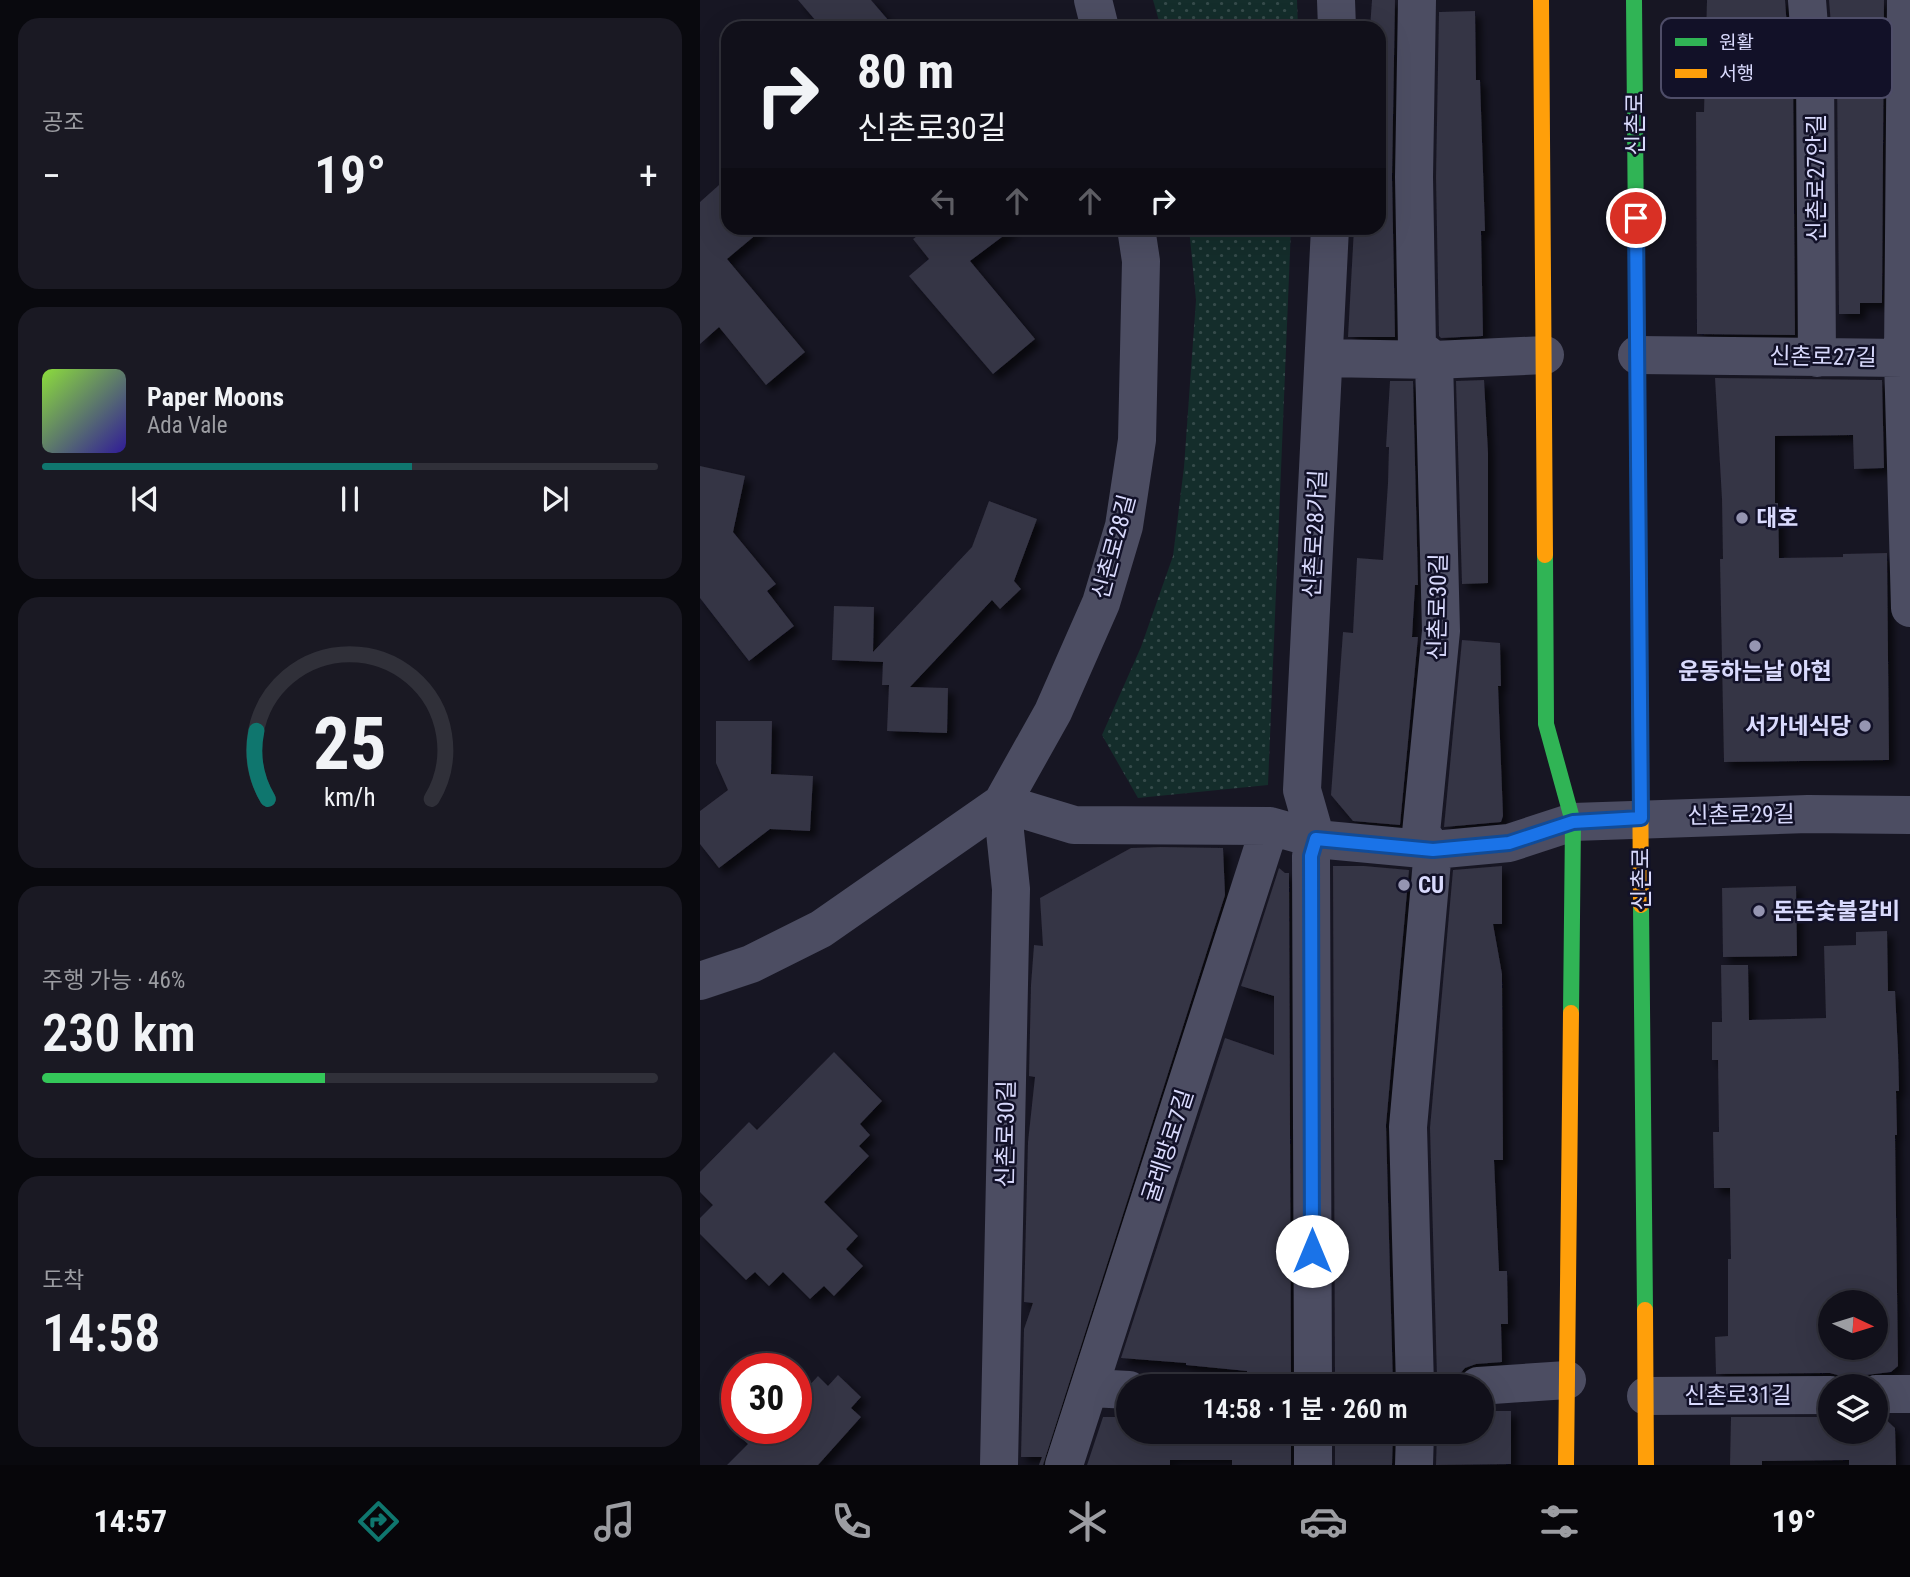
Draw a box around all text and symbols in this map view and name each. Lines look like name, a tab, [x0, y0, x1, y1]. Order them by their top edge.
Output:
legend	[1661, 18, 1892, 98]
text: 원활	[1719, 31, 1754, 54]
text: 80 m	[857, 43, 954, 100]
icon: right	[742, 49, 833, 140]
text: 서행	[1719, 62, 1754, 85]
street label: 신촌로	[1622, 92, 1649, 156]
text: 공조	[42, 109, 84, 136]
text: 신촌로30길	[857, 109, 1006, 147]
street label: 신촌로27안길	[1803, 114, 1830, 242]
text: 19°	[314, 145, 386, 206]
text: −	[42, 154, 61, 198]
text: +	[639, 154, 658, 198]
icon: left	[925, 182, 963, 220]
icon: ahead	[998, 182, 1036, 220]
icon: ahead	[1071, 182, 1109, 220]
icon: right	[1144, 182, 1182, 220]
pin	[1606, 188, 1666, 248]
icon: arrive	[1617, 199, 1655, 237]
street label: 신촌로27길	[1769, 343, 1877, 371]
text: Paper Moons	[147, 382, 284, 412]
text: Ada Vale	[147, 412, 227, 439]
street label: 신촌로28가길	[1298, 469, 1332, 599]
icon: previous	[126, 480, 164, 518]
icon: pause	[331, 480, 369, 518]
icon: next	[536, 480, 574, 518]
street label: 신촌로28길	[1087, 492, 1141, 602]
place label: 대호	[1756, 505, 1798, 532]
marker: 대호	[1734, 510, 1750, 526]
street label: 신촌로30길	[1424, 553, 1452, 661]
marker: 운동하는날 아현	[1747, 638, 1763, 654]
place label: 운동하는날 아현	[1678, 658, 1832, 685]
text: 25	[313, 701, 387, 787]
place label: 서가네식당	[1745, 713, 1851, 740]
marker: 서가네식당	[1857, 718, 1873, 734]
text: km/h	[324, 782, 376, 811]
street label: 신촌로29길	[1687, 801, 1795, 829]
street label: 신촌로	[1628, 847, 1655, 911]
place label: CU	[1418, 872, 1444, 899]
marker: CU	[1396, 877, 1412, 893]
place label: 돈돈숯불갈비	[1773, 898, 1900, 925]
marker: 돈돈숯불갈비	[1751, 903, 1767, 919]
text: 주행 가능 · 46%	[42, 967, 185, 994]
text: 230 km	[42, 1003, 196, 1064]
street label: 신촌로30길	[992, 1080, 1020, 1188]
street label: 굴레방로7길	[1137, 1086, 1199, 1206]
position arrow	[1275, 1214, 1349, 1288]
text: 도착	[42, 1267, 84, 1294]
north arrow	[1818, 1290, 1888, 1360]
map controls	[1818, 1290, 1888, 1444]
text: 14:58	[42, 1303, 160, 1364]
speed limit sign: 30	[721, 1353, 812, 1444]
button: layers	[1818, 1374, 1888, 1444]
street label: 신촌로31길	[1684, 1382, 1792, 1409]
text: 14:58 · 1 분 · 260 m	[1202, 1394, 1408, 1424]
icon: directions	[354, 1497, 403, 1546]
icon: music	[590, 1497, 639, 1546]
icon: phone	[827, 1497, 876, 1546]
icon: climate	[1063, 1497, 1112, 1546]
icon: car	[1299, 1497, 1348, 1546]
icon: filters	[1535, 1497, 1584, 1546]
text: 14:57	[94, 1502, 167, 1540]
text: 19°	[1772, 1502, 1816, 1540]

